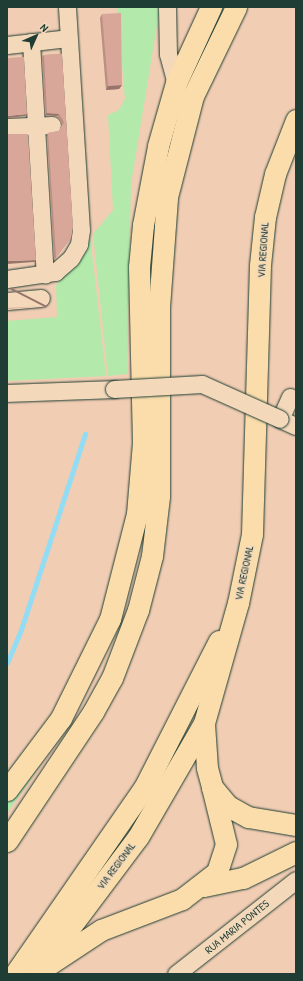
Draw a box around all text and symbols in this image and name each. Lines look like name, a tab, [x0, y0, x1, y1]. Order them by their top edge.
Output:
north arrow	[16, 16, 56, 56]
text: N	[37, 20, 52, 35]
street label: VIA REGIONAL	[254, 222, 272, 278]
street label: VIA REGIONAL	[232, 544, 256, 602]
street label: VIA REGIONAL	[94, 840, 138, 892]
street label: RUA MARIA PONTES	[202, 897, 272, 957]

